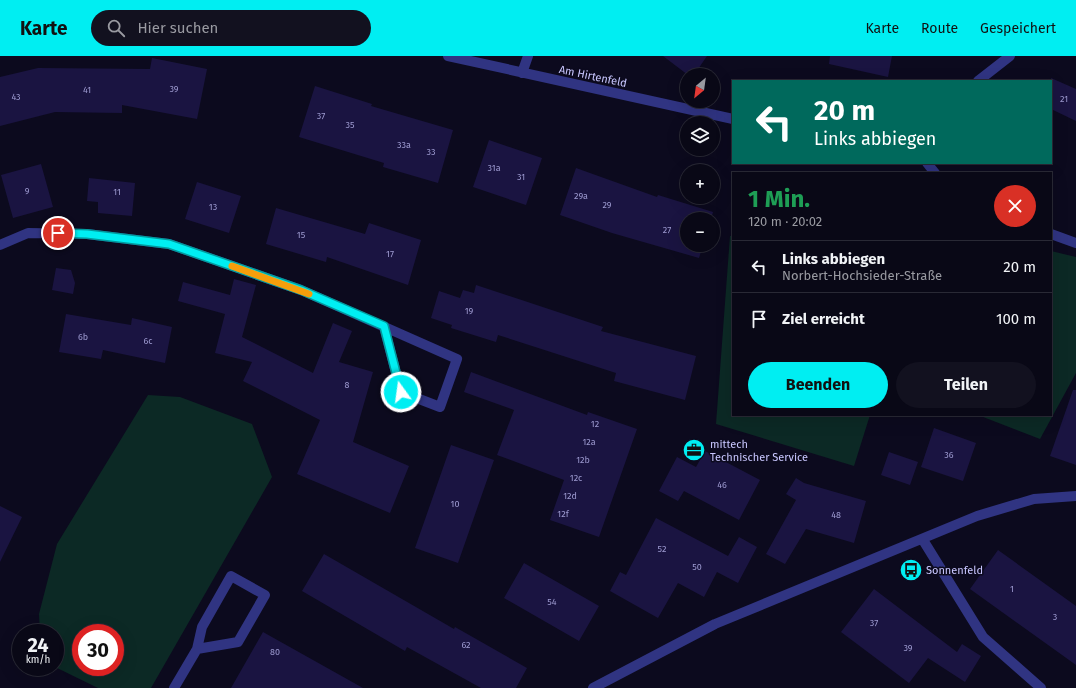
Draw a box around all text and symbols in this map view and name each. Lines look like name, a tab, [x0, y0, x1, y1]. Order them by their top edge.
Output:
search box	[91, 10, 371, 46]
text: Karte	[20, 17, 67, 40]
icon: search	[105, 17, 127, 39]
text: Hier suchen	[137, 19, 218, 37]
text: Karte	[865, 20, 899, 37]
text: Route	[921, 20, 958, 37]
text: Gespeichert	[980, 20, 1056, 37]
street label: Am Hirtenfeld	[558, 63, 628, 90]
north arrow	[680, 68, 720, 108]
map controls	[680, 68, 720, 252]
house number: 39	[169, 84, 179, 94]
house number: 41	[83, 85, 91, 95]
house number: 43	[11, 92, 21, 102]
text: 20 m	[814, 94, 875, 127]
house number: 21	[1060, 94, 1068, 104]
icon: left	[748, 96, 800, 148]
house number: 37	[317, 111, 325, 121]
button: layers	[680, 116, 720, 156]
house number: 35	[345, 120, 355, 130]
text: Links abbiegen	[814, 128, 936, 150]
house number: 33a	[397, 140, 411, 150]
house number: 33	[427, 147, 435, 157]
house number: 31a	[487, 163, 501, 173]
button: +	[680, 164, 720, 204]
house number: 31	[517, 172, 525, 182]
text: 1 Min.	[748, 185, 810, 213]
button: close	[994, 185, 1036, 227]
house number: 9	[25, 186, 30, 196]
house number: 11	[113, 187, 121, 197]
house number: 29a	[574, 191, 588, 201]
house number: 29	[602, 200, 612, 210]
house number: 13	[209, 202, 217, 212]
button: −	[680, 212, 720, 252]
text: 120 m · 20:02	[748, 214, 822, 229]
pin	[41, 216, 75, 250]
icon: arrive	[47, 222, 69, 244]
house number: 27	[663, 225, 671, 235]
house number: 15	[297, 230, 306, 240]
house number: 17	[386, 249, 394, 259]
text: Links abbiegen	[782, 250, 885, 268]
icon: left	[748, 256, 770, 278]
text: 20 m	[1003, 258, 1036, 276]
text: Norbert-Hochsieder-Straße	[782, 268, 942, 283]
house number: 19	[465, 306, 474, 316]
icon: arrive	[748, 308, 770, 330]
text: Ziel erreicht	[782, 310, 865, 328]
text: 100 m	[996, 310, 1036, 328]
house number: 6b	[78, 332, 88, 342]
house number: 6c	[143, 336, 153, 346]
button: Beenden	[748, 362, 888, 408]
button: Teilen	[896, 362, 1036, 408]
position arrow	[380, 371, 422, 413]
house number: 8	[345, 380, 350, 390]
house number: 12	[591, 419, 599, 429]
house number: 12a	[582, 437, 596, 447]
office icon: mittech Technischer Service	[681, 437, 707, 463]
place label: mittech Technischer Service	[710, 438, 808, 464]
house number: 36	[944, 450, 954, 460]
house number: 12b	[576, 455, 590, 465]
house number: 12c	[570, 473, 583, 483]
house number: 46	[717, 480, 727, 490]
house number: 12d	[563, 491, 577, 501]
house number: 10	[451, 499, 459, 509]
house number: 12f	[557, 509, 570, 519]
house number: 48	[831, 510, 841, 520]
house number: 52	[658, 544, 666, 554]
bus stop icon: Sonnenfeld	[898, 557, 924, 583]
house number: 50	[692, 562, 702, 572]
place label: Sonnenfeld	[926, 564, 983, 577]
house number: 1	[1010, 584, 1014, 594]
house number: 54	[547, 597, 557, 607]
house number: 3	[1053, 612, 1057, 622]
house number: 37	[870, 618, 878, 628]
speed limit sign: 30	[72, 624, 124, 676]
text: 24	[27, 633, 49, 657]
house number: 62	[461, 640, 471, 650]
house number: 39	[903, 643, 913, 653]
house number: 80	[270, 647, 280, 657]
text: km/h	[26, 654, 50, 666]

